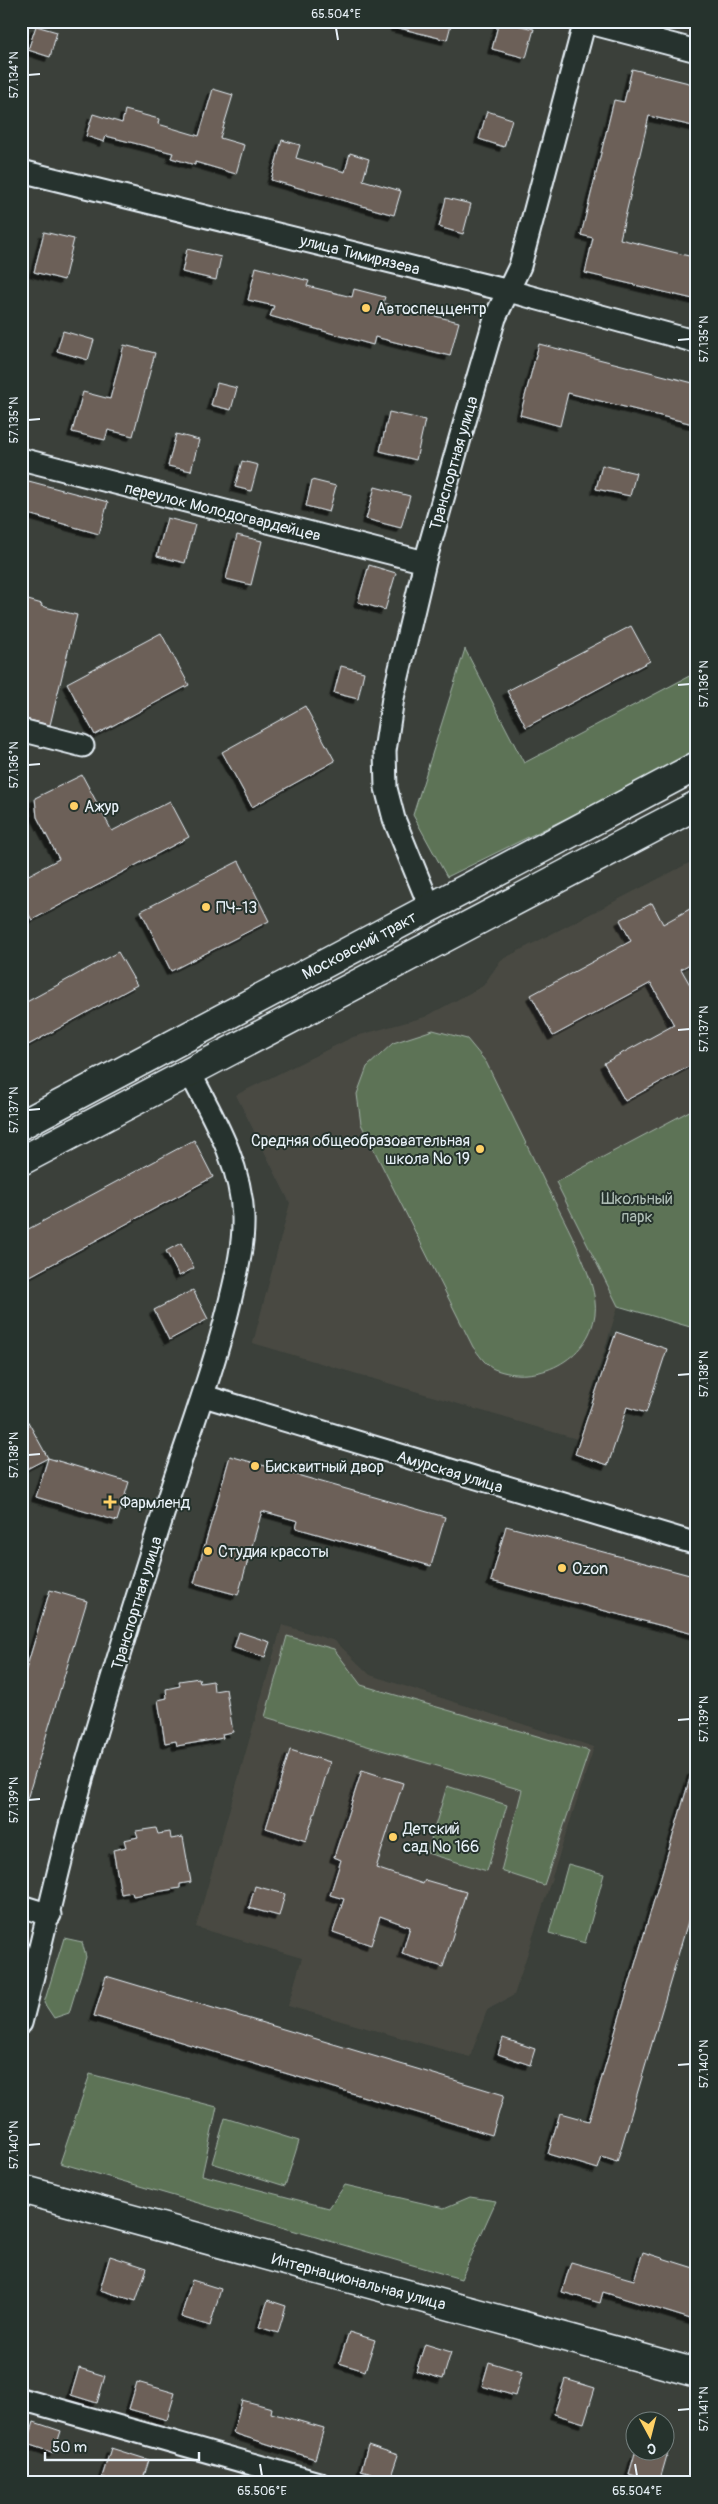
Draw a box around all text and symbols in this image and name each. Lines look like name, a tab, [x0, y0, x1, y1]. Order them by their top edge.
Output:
text: 65.504°E	[311, 7, 361, 22]
text: 57.134°N	[7, 51, 22, 99]
street label: улица Тимирязева	[297, 230, 422, 280]
place label: Автоспеццентр	[376, 299, 487, 319]
marker: Автоспеццентр	[360, 302, 372, 314]
text: 57.135°N	[697, 316, 712, 362]
street label: Транспортная улица	[425, 394, 483, 533]
text: 57.135°N	[7, 397, 22, 443]
street label: переулок Молодогвардейцев	[123, 478, 323, 546]
text: 57.136°N	[697, 660, 712, 708]
text: 57.136°N	[7, 741, 22, 789]
place label: Ажур	[84, 797, 119, 817]
marker: Ажур	[68, 800, 80, 812]
place label: ПЧ-13	[216, 898, 257, 918]
marker: ПЧ-13	[200, 901, 212, 913]
street label: Московский тракт	[299, 907, 420, 985]
text: 57.137°N	[697, 1006, 712, 1052]
text: 57.137°N	[7, 1087, 22, 1133]
place label: Средняя общеобразовательная школа № 19	[251, 1131, 470, 1169]
marker: Средняя общеобразовательная школа № 19	[474, 1143, 486, 1155]
park label: Школьный парк	[601, 1189, 673, 1227]
text: 57.138°N	[697, 1351, 712, 1397]
text: 57.138°N	[7, 1432, 22, 1478]
street label: Амурская улица	[394, 1446, 505, 1498]
place label: Бисквитный двор	[265, 1457, 384, 1477]
marker: Бисквитный двор	[249, 1460, 261, 1472]
place label: Фармленд	[120, 1493, 191, 1513]
marker: Фармленд	[104, 1496, 116, 1508]
street label: Транспортная улица	[107, 1534, 167, 1672]
place label: Студия красоты	[218, 1542, 329, 1562]
marker: Студия красоты	[202, 1545, 214, 1557]
place label: Ozon	[572, 1559, 608, 1579]
marker: Ozon	[556, 1562, 568, 1574]
text: 57.139°N	[697, 1696, 712, 1742]
text: 57.139°N	[7, 1777, 22, 1823]
place label: Детский сад № 166	[402, 1819, 479, 1857]
marker: Детский сад № 166	[387, 1831, 399, 1843]
text: 57.140°N	[697, 2040, 712, 2088]
text: 57.140°N	[7, 2121, 22, 2169]
street label: Интернациональная улица	[269, 2249, 448, 2315]
text: 57.141°N	[697, 2386, 712, 2432]
north arrow	[626, 2412, 676, 2462]
scale bar	[45, 2429, 199, 2461]
text: 50 m	[52, 2438, 87, 2457]
text: С	[646, 2439, 657, 2457]
text: 65.506°E	[237, 2484, 287, 2499]
text: 65.504°E	[612, 2484, 662, 2499]

